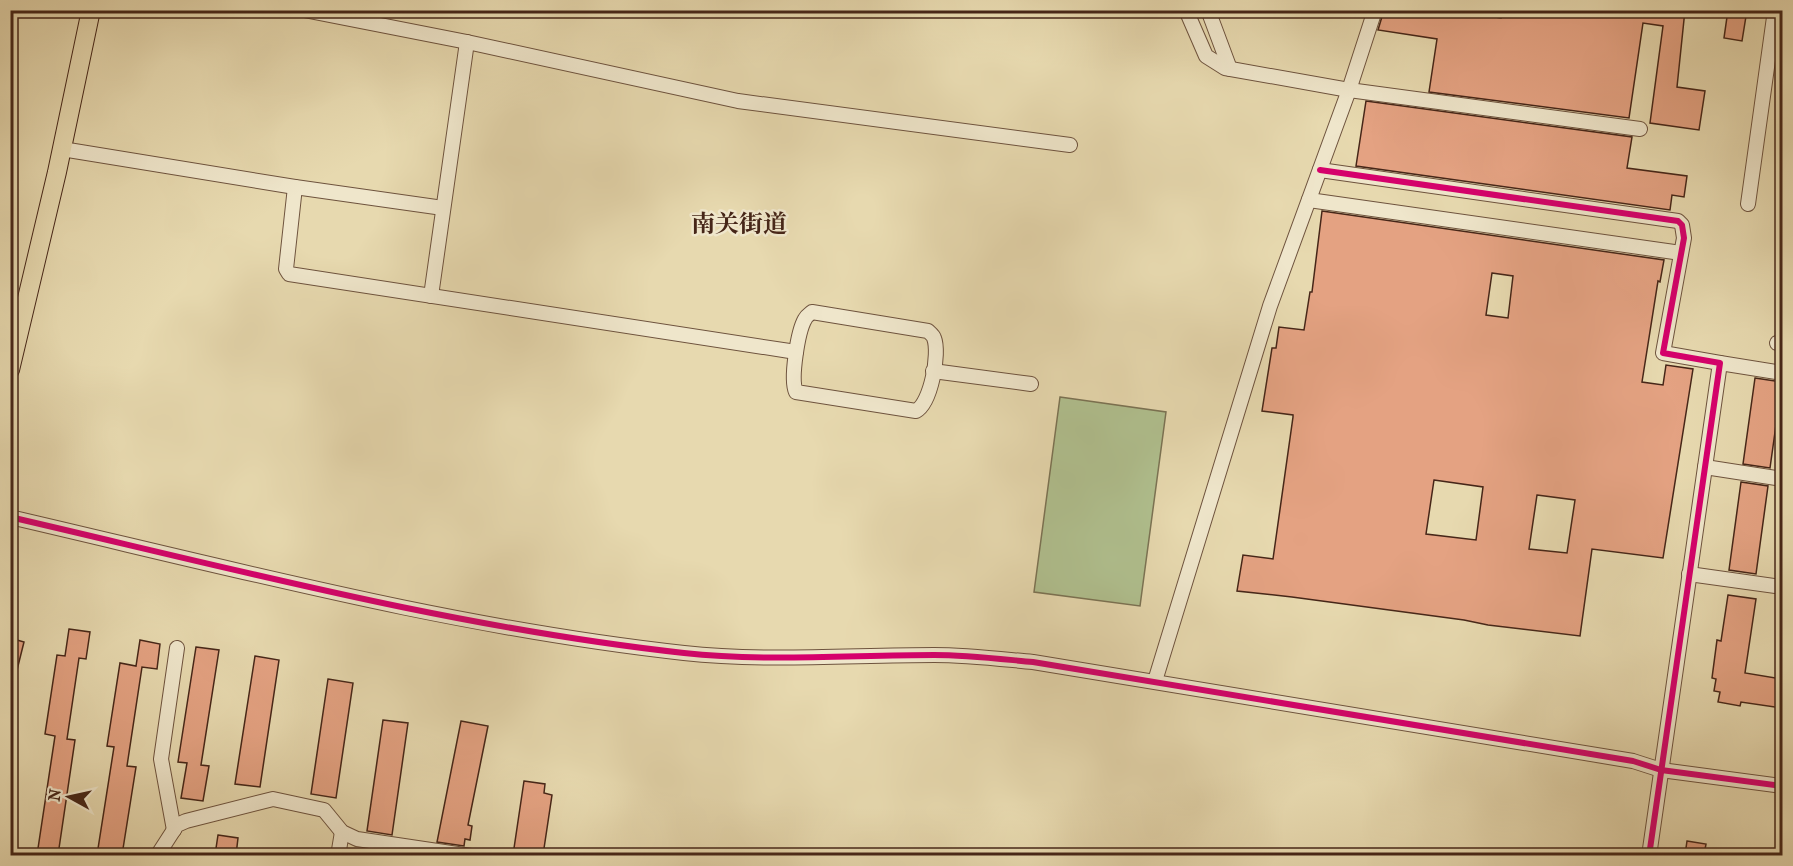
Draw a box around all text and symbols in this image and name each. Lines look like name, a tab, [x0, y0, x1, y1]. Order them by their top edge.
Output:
district label: 南关街道	[691, 210, 787, 238]
north arrow	[39, 767, 99, 827]
text: N	[44, 787, 65, 802]

